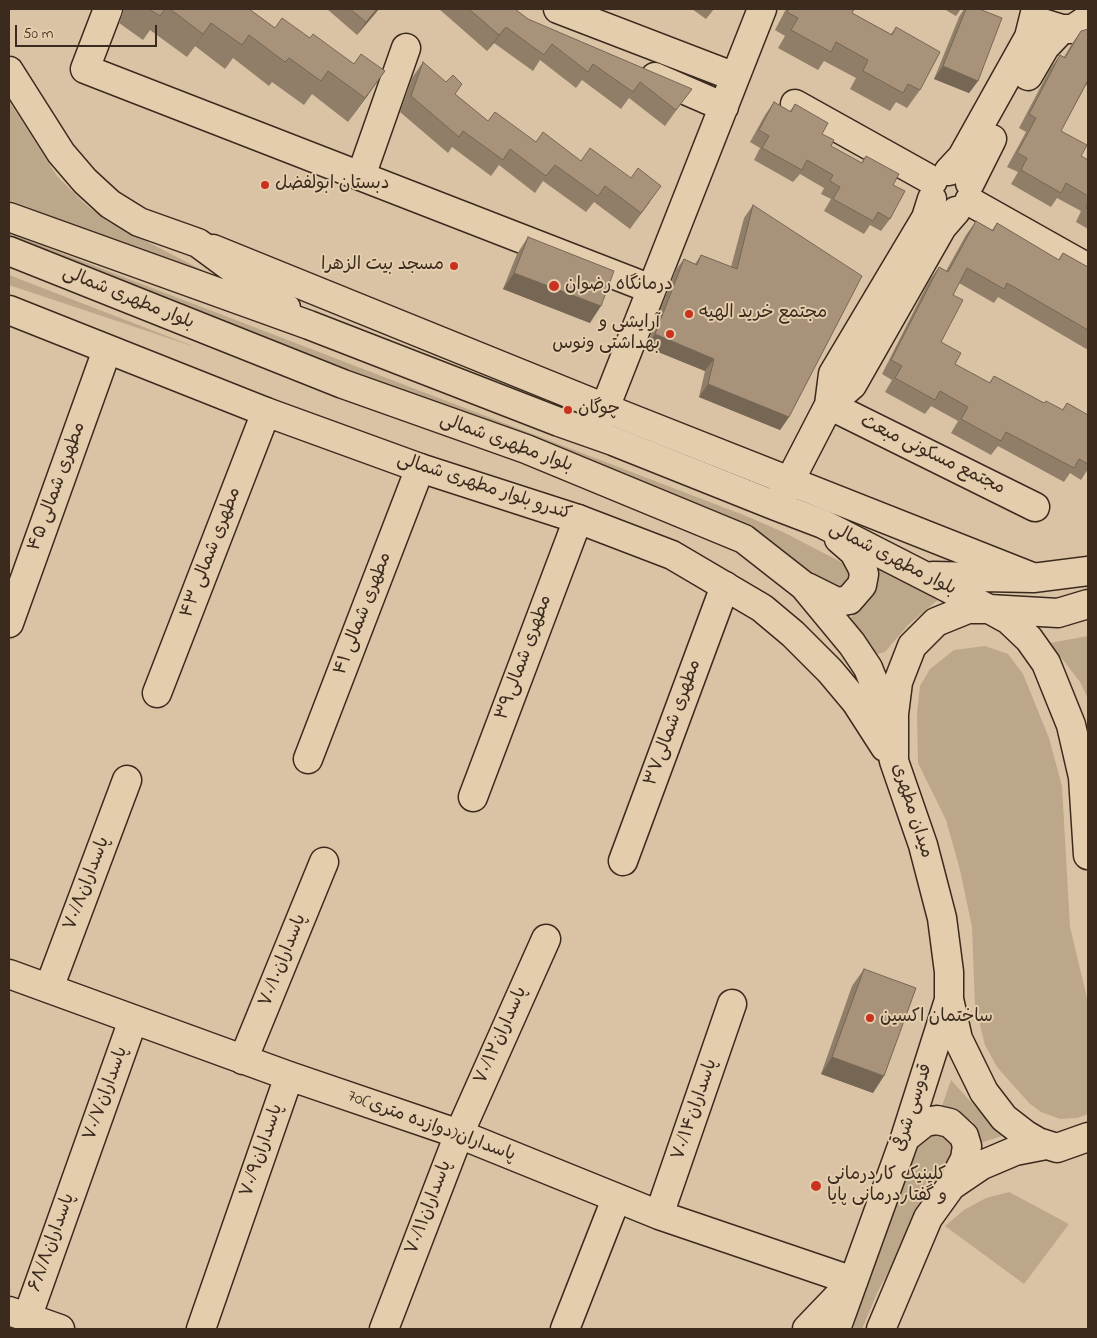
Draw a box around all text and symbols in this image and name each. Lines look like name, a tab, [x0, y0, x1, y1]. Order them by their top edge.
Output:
scale bar	[18, 15, 160, 47]
text: 50 m	[23, 23, 53, 45]
place label: دبستان ابولفضل	[275, 174, 390, 196]
marker: دبستان ابولفضل	[259, 179, 271, 191]
place label: مسجد بیت الزهرا	[321, 255, 444, 277]
marker: مسجد بیت الزهرا	[448, 260, 460, 272]
street label: بلوار مطهری شمالی	[59, 263, 197, 335]
place label: درمانگاه رضوان	[565, 275, 673, 297]
marker: درمانگاه رضوان	[547, 279, 561, 293]
place label: مجتمع خرید الهیه	[699, 303, 827, 325]
marker: مجتمع خرید الهیه	[683, 308, 695, 320]
place label: آرایشی و بهداشتی ونوس	[552, 313, 660, 356]
marker: آرایشی و بهداشتی ونوس	[664, 328, 676, 340]
place label: چوگان	[578, 399, 620, 421]
marker: چوگان	[562, 404, 574, 416]
street label: بلوار مطهری شمالی	[437, 410, 575, 478]
street label: مجتمع مسکونی مبعث	[856, 412, 1008, 500]
street label: مطهرى شمالى ۴۵	[25, 419, 91, 555]
street label: کندرو بلوار مطهری شمالی	[394, 450, 574, 526]
street label: مطهرى شمالى ۴۳	[177, 485, 247, 621]
street label: بلوار مطهری شمالی	[825, 519, 959, 601]
street label: ۴۱ مطهرى شمالى	[331, 549, 397, 679]
street label: مطهرى شمالى۳۹	[492, 593, 558, 723]
street label: مطهرى شمالى۳۷	[641, 657, 707, 789]
street label: میدان مطهری	[886, 761, 936, 861]
street label: پاسداران۷۰/۸	[60, 834, 116, 934]
street label: پاسداران۷۰/۱۰	[256, 911, 312, 1011]
street label: پاسداران۷۰/۱۲	[471, 984, 533, 1088]
place label: ساختمان اکسین	[880, 1007, 993, 1029]
marker: ساختمان اکسین	[864, 1012, 876, 1024]
street label: پاسداران۷۰/۷	[80, 1044, 134, 1144]
street label: پاسداران۷۰/۱۴	[669, 1057, 723, 1163]
street label: قدوسی شرقی	[890, 1061, 938, 1155]
street label: 70پاسداران(دوازده متری)	[344, 1087, 518, 1167]
street label: پاسداران۷۰/۹	[237, 1102, 289, 1200]
street label: پاسداران۷۰/۱۱	[402, 1158, 458, 1258]
place label: کلینیک کاردرمانی و گفتاردرمانی پایا	[827, 1165, 947, 1208]
marker: کلینیک کاردرمانی و گفتاردرمانی پایا	[809, 1179, 823, 1193]
street label: پاسداران۶۸/۸	[25, 1191, 81, 1295]

